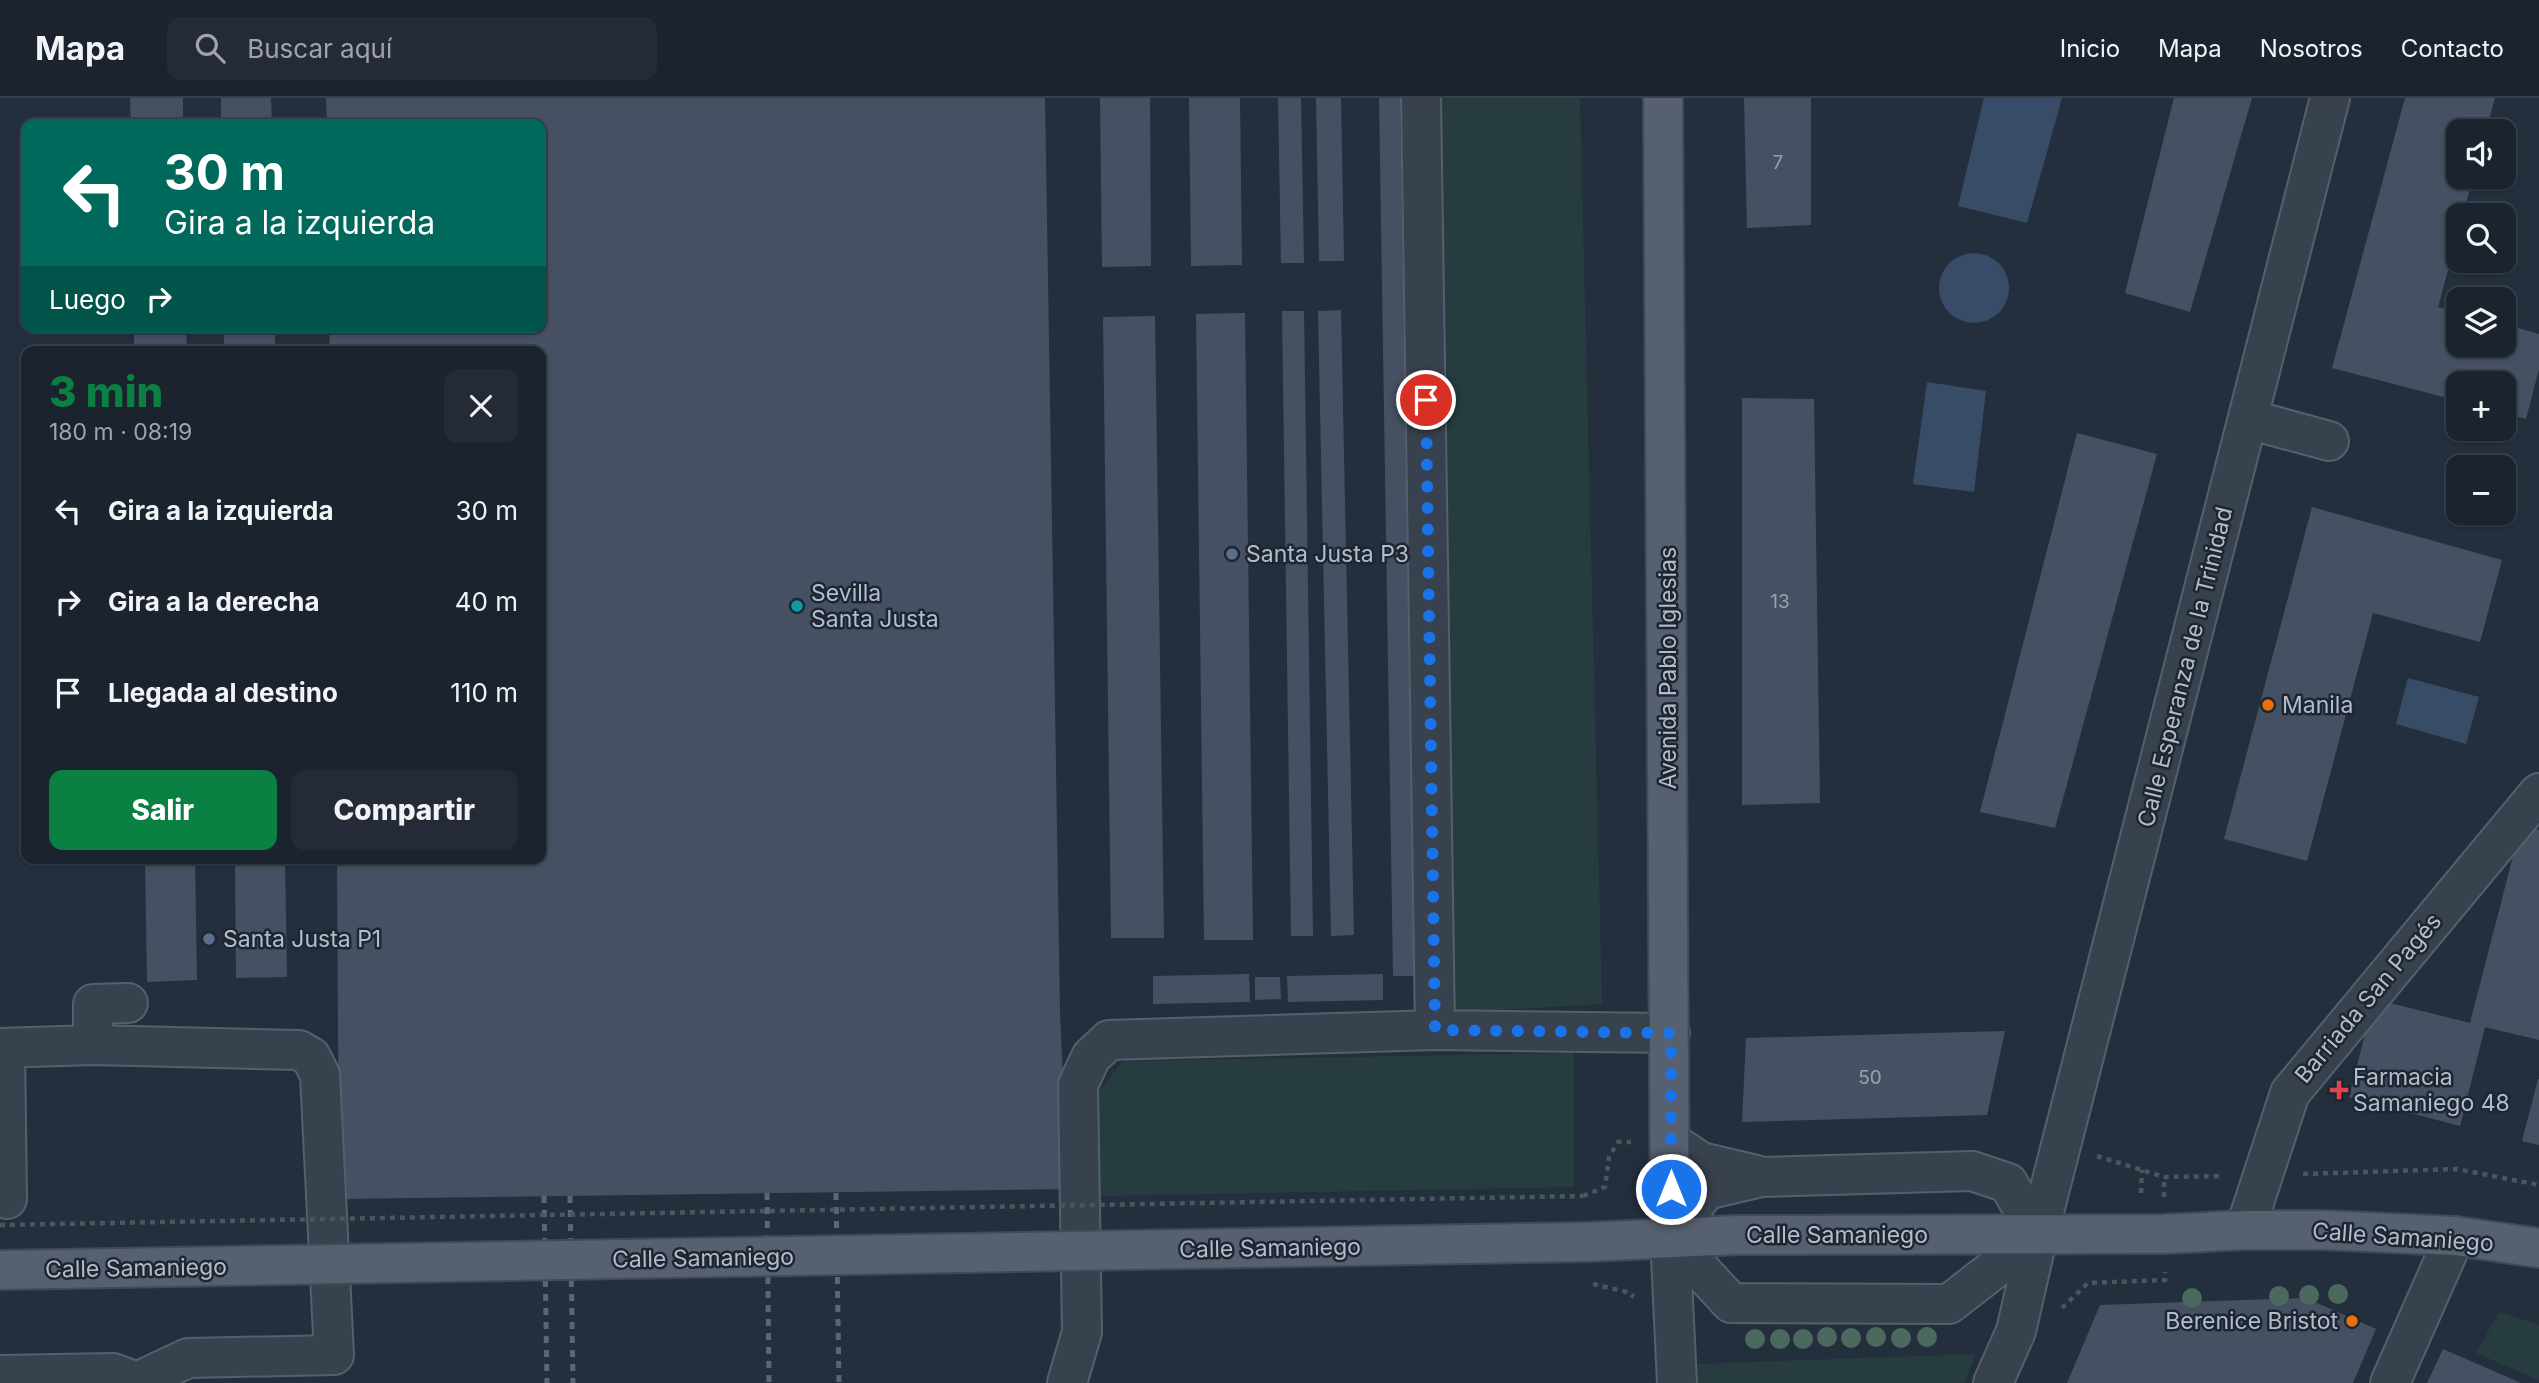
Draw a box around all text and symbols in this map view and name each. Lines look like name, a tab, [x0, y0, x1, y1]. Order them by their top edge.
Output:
search box	[167, 17, 657, 80]
text: Mapa	[35, 28, 125, 68]
icon: search	[191, 29, 229, 67]
text: Buscar aquí	[247, 33, 392, 64]
text: Inicio	[2060, 34, 2120, 63]
text: Mapa	[2158, 34, 2222, 63]
text: Nosotros	[2260, 34, 2363, 63]
text: Contacto	[2401, 34, 2504, 63]
map controls	[2446, 119, 2516, 525]
button: sound	[2446, 119, 2516, 189]
text: 30 m	[164, 143, 285, 202]
icon: left	[49, 147, 140, 238]
house number: 7	[1773, 151, 1783, 174]
text: Gira a la izquierda	[164, 203, 435, 242]
button: search	[2446, 203, 2516, 273]
icon: right	[140, 280, 178, 318]
text: Luego	[49, 284, 126, 315]
button: layers	[2446, 287, 2516, 357]
text: 3 min	[49, 366, 163, 417]
button: close	[444, 369, 518, 443]
pin	[1396, 370, 1456, 430]
button: +	[2446, 371, 2516, 441]
icon: arrive	[1407, 381, 1445, 419]
text: 180 m · 08:19	[49, 418, 192, 446]
button: −	[2446, 455, 2516, 525]
icon: left	[49, 492, 87, 530]
text: Gira a la izquierda	[108, 495, 334, 526]
text: 30 m	[455, 495, 518, 526]
street label: Calle Esperanza de la Trinidad	[2132, 504, 2238, 830]
place label: Santa Justa P3	[1246, 540, 1409, 568]
marker: Santa Justa P3	[1224, 546, 1240, 562]
street label: Avenida Pablo Iglesias	[1654, 547, 1682, 789]
place label: Sevilla Santa Justa	[811, 579, 939, 633]
icon: right	[49, 583, 87, 621]
text: Gira a la derecha	[108, 586, 320, 617]
text: 40 m	[455, 586, 518, 617]
house number: 13	[1770, 590, 1790, 613]
marker: Sevilla Santa Justa	[789, 598, 805, 614]
icon: arrive	[49, 674, 87, 712]
text: Llegada al destino	[108, 677, 338, 708]
text: 110 m	[450, 677, 518, 708]
place label: Manila	[2282, 691, 2353, 719]
marker: Manila	[2260, 697, 2276, 713]
button: Salir	[49, 770, 277, 850]
button: Compartir	[291, 770, 518, 850]
street label: Barriada San Pagés	[2289, 907, 2447, 1089]
place label: Santa Justa P1	[223, 925, 381, 953]
marker: Santa Justa P1	[201, 931, 217, 947]
place label: Farmacia Samaniego 48	[2353, 1063, 2510, 1117]
house number: 50	[1858, 1066, 1882, 1089]
marker: Farmacia Samaniego 48	[2331, 1082, 2347, 1098]
position arrow	[1634, 1152, 1708, 1226]
street label: Calle Samaniego	[2311, 1217, 2495, 1257]
street label: Calle Samaniego	[1746, 1221, 1928, 1249]
street label: Calle Samaniego	[1179, 1232, 1361, 1264]
street label: Calle Samaniego	[612, 1242, 794, 1274]
street label: Calle Samaniego	[45, 1252, 227, 1284]
place label: Berenice Bristot	[2165, 1307, 2338, 1335]
marker: Berenice Bristot	[2344, 1313, 2360, 1329]

